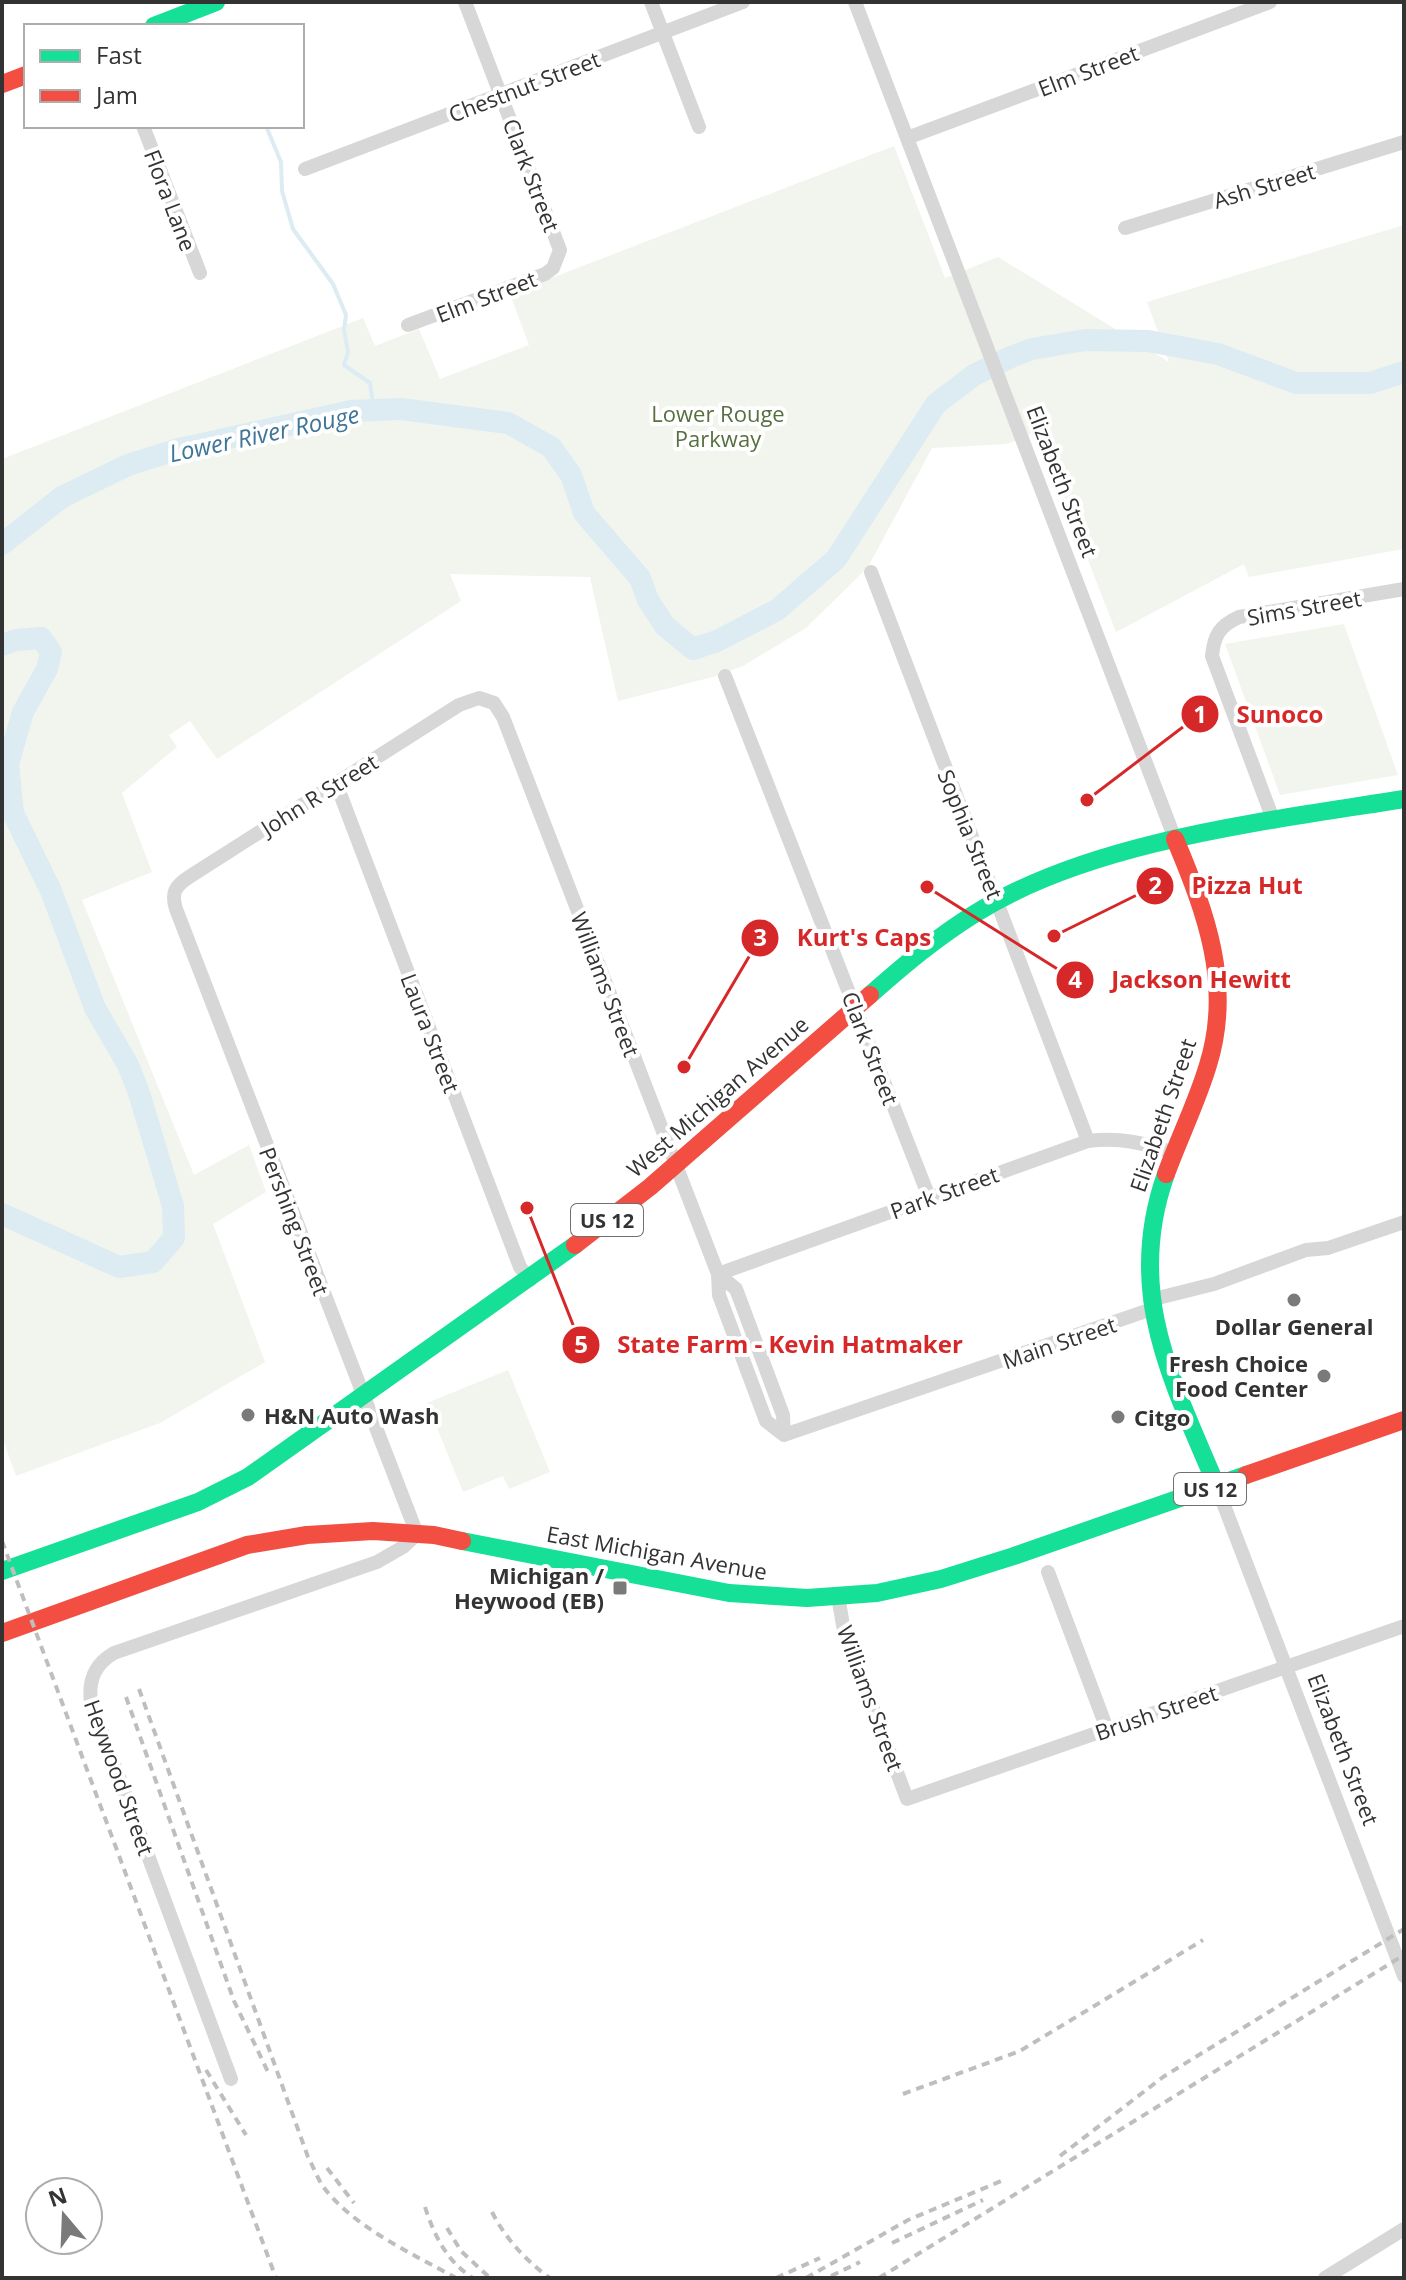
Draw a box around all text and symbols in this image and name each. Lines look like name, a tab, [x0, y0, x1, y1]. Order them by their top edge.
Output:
legend	[24, 24, 304, 128]
street label: Elm Street	[1033, 37, 1143, 103]
text: Fast	[96, 38, 142, 71]
street label: Chestnut Street	[444, 43, 604, 129]
text: Jam	[94, 78, 138, 111]
street label: Clark Street	[497, 114, 567, 236]
street label: Flora Lane	[138, 145, 204, 255]
street label: Ash Street	[1209, 155, 1319, 215]
street label: Elm Street	[431, 263, 541, 329]
water label: Lower River Rouge	[166, 397, 362, 469]
park label: Lower Rouge Parkway	[651, 398, 785, 453]
street label: Elizabeth Street	[1020, 401, 1106, 561]
street label: Sims Street	[1244, 582, 1364, 632]
callout: Sunoco	[1180, 690, 1339, 738]
text: 1	[1193, 697, 1207, 730]
text: Sunoco	[1237, 697, 1323, 730]
street label: John R Street	[253, 746, 383, 843]
street label: Sophia Street	[931, 765, 1011, 903]
callout: Pizza Hut	[1135, 862, 1318, 910]
text: 2	[1148, 868, 1162, 901]
text: Pizza Hut	[1191, 868, 1303, 901]
street label: Williams Street	[565, 907, 647, 1061]
callout: Kurt's Caps	[740, 914, 947, 962]
text: 3	[753, 920, 767, 953]
text: Kurt's Caps	[797, 920, 931, 953]
callout: Jackson Hewitt	[1055, 956, 1307, 1004]
text: 4	[1068, 962, 1082, 995]
text: Jackson Hewitt	[1109, 962, 1291, 995]
street label: Laura Street	[394, 969, 468, 1097]
street label: Clark Street	[836, 987, 906, 1109]
street label: West Michigan Avenue	[620, 1009, 814, 1183]
street label: Elizabeth Street	[1122, 1034, 1202, 1196]
street label: Pershing Street	[253, 1142, 337, 1300]
street label: Park Street	[886, 1158, 1002, 1225]
road number: US 12	[571, 1204, 643, 1236]
marker: Dollar General	[1285, 1291, 1303, 1309]
street label: Main Street	[998, 1309, 1120, 1375]
place label: Dollar General	[1215, 1311, 1373, 1341]
callout: State Farm - Kevin Hatmaker	[561, 1321, 979, 1369]
text: 5	[574, 1327, 588, 1360]
text: State Farm - Kevin Hatmaker	[617, 1327, 963, 1360]
place label: Fresh Choice Food Center	[1169, 1348, 1308, 1403]
marker: Fresh Choice Food Center	[1315, 1367, 1333, 1385]
place label: H&N Auto Wash	[264, 1400, 439, 1430]
place label: Citgo	[1134, 1402, 1190, 1432]
marker: H&N Auto Wash	[239, 1406, 257, 1424]
marker: Citgo	[1109, 1408, 1127, 1426]
road number: US 12	[1174, 1473, 1246, 1505]
street label: East Michigan Avenue	[544, 1518, 770, 1586]
place label: Michigan / Heywood (EB)	[454, 1560, 604, 1615]
marker: Michigan / Heywood (EB)	[611, 1579, 629, 1597]
street label: Williams Street	[831, 1621, 911, 1775]
street label: Elizabeth Street	[1301, 1669, 1387, 1829]
street label: Brush Street	[1091, 1677, 1221, 1747]
street label: Heywood Street	[78, 1695, 162, 1859]
north arrow	[24, 2176, 104, 2256]
text: N	[44, 2179, 71, 2213]

